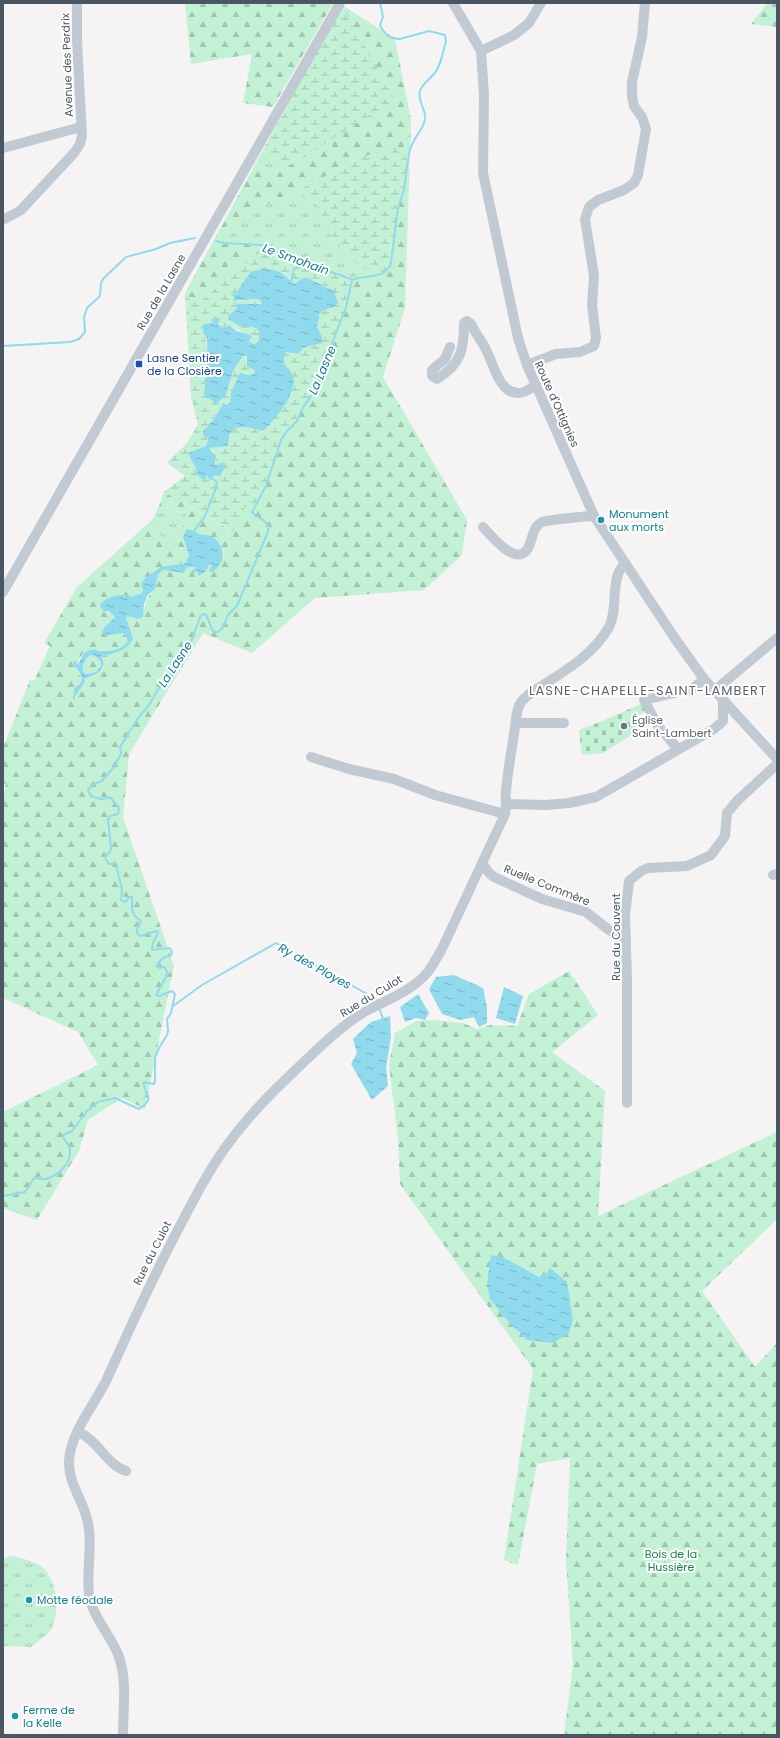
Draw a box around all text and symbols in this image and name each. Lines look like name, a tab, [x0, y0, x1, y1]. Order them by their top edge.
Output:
street label: Avenue des Perdrix	[57, 12, 77, 117]
water label: Le Smohain	[260, 239, 332, 279]
street label: Rue de la Lasne	[133, 251, 189, 333]
water label: La Lasne	[304, 342, 340, 397]
place label: Lasne Sentier de la Closière	[147, 350, 222, 379]
street label: Route d'Ottignies	[531, 358, 583, 450]
marker: Lasne Sentier de la Closière	[134, 359, 144, 369]
place label: Monument aux morts	[609, 506, 669, 535]
marker: Monument aux morts	[596, 515, 606, 525]
water label: La Lasne	[154, 637, 196, 690]
district label: LASNE-CHAPELLE-SAINT-LAMBERT	[529, 681, 767, 700]
place label: Église Saint-Lambert	[632, 712, 712, 741]
marker: Église Saint-Lambert	[619, 721, 629, 731]
street label: Ruelle Commère	[502, 860, 593, 910]
street label: Rue du Couvent	[608, 893, 624, 981]
water label: Ry des Ployes	[275, 939, 355, 993]
street label: Rue du Culot	[337, 971, 405, 1021]
street label: Rue du Culot	[129, 1218, 175, 1288]
park label: Bois de la Hussière	[645, 1546, 697, 1575]
place label: Motte féodale	[37, 1592, 113, 1608]
marker: Motte féodale	[24, 1595, 34, 1605]
place label: Ferme de la Kelle	[23, 1702, 75, 1731]
marker: Ferme de la Kelle	[10, 1711, 20, 1721]

